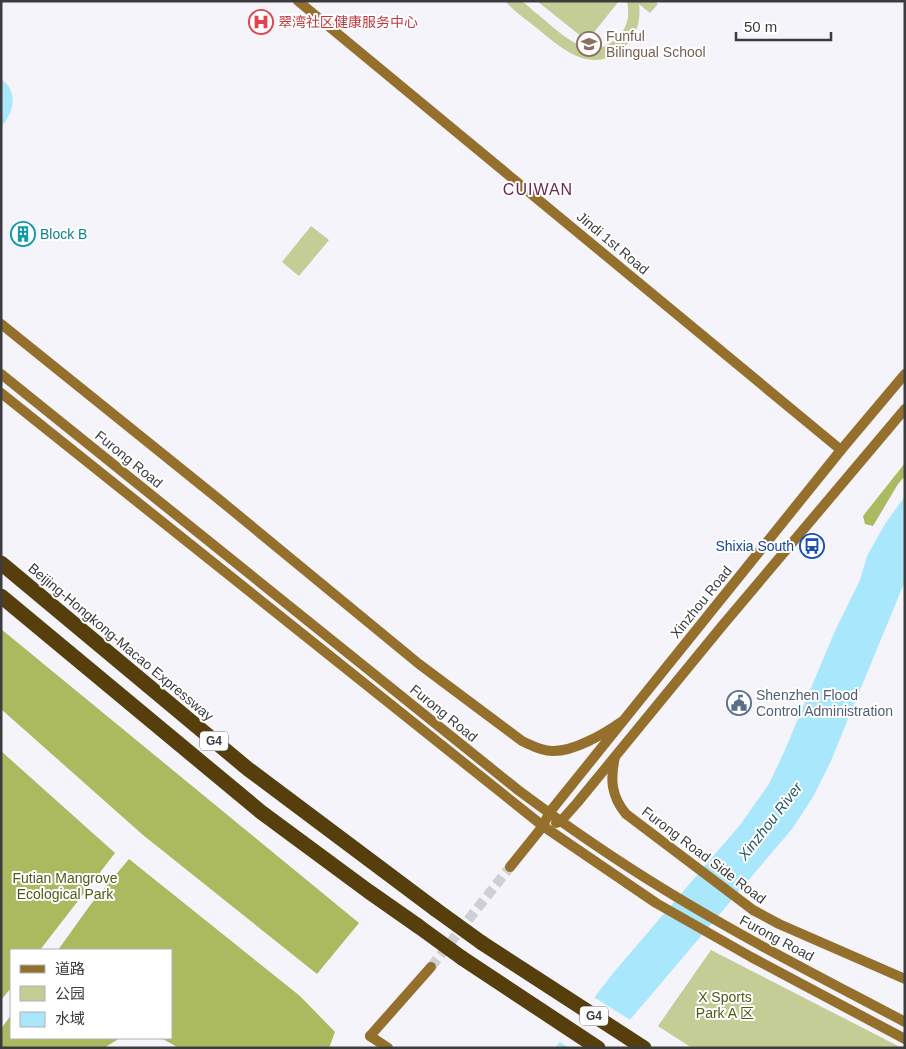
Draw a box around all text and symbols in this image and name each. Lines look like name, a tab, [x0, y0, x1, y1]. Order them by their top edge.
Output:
hospital icon: 翠湾社区健康服务中心	[248, 9, 274, 35]
scale bar	[736, 10, 831, 42]
place label: 翠湾社区健康服务中心	[278, 14, 418, 30]
text: 50 m	[744, 18, 777, 35]
place label: Funful Bilingual School	[606, 28, 706, 60]
school or university icon: Funful Bilingual School	[576, 31, 602, 57]
district label: CUIWAN	[503, 181, 573, 198]
street label: Jindi 1st Road	[574, 208, 652, 278]
building icon: Block B	[10, 221, 36, 247]
place label: Block B	[40, 226, 87, 242]
street label: Furong Road	[92, 427, 166, 491]
bus stop icon: Shixia South	[799, 533, 825, 559]
place label: Shixia South	[715, 538, 794, 554]
street label: Beijing-Hongkong-Macao Expressway	[25, 560, 217, 724]
street label: Xinzhou Road	[667, 563, 735, 641]
street label: Furong Road	[407, 681, 481, 745]
place label: Shenzhen Flood Control Administration	[756, 687, 893, 719]
public building icon: Shenzhen Flood Control Administration	[726, 690, 752, 716]
road number: G4	[200, 731, 228, 750]
water label: Xinzhou River	[734, 778, 806, 864]
street label: Furong Road Side Road	[639, 803, 769, 907]
park label: Futian Mangrove Ecological Park	[12, 870, 118, 902]
street label: Furong Road	[737, 912, 817, 964]
legend	[10, 949, 172, 1039]
text: 道路	[55, 960, 85, 977]
text: 公园	[55, 985, 85, 1002]
park label: X Sports Park A 区	[696, 989, 754, 1021]
road number: G4	[580, 1006, 608, 1026]
text: 水域	[55, 1010, 85, 1027]

